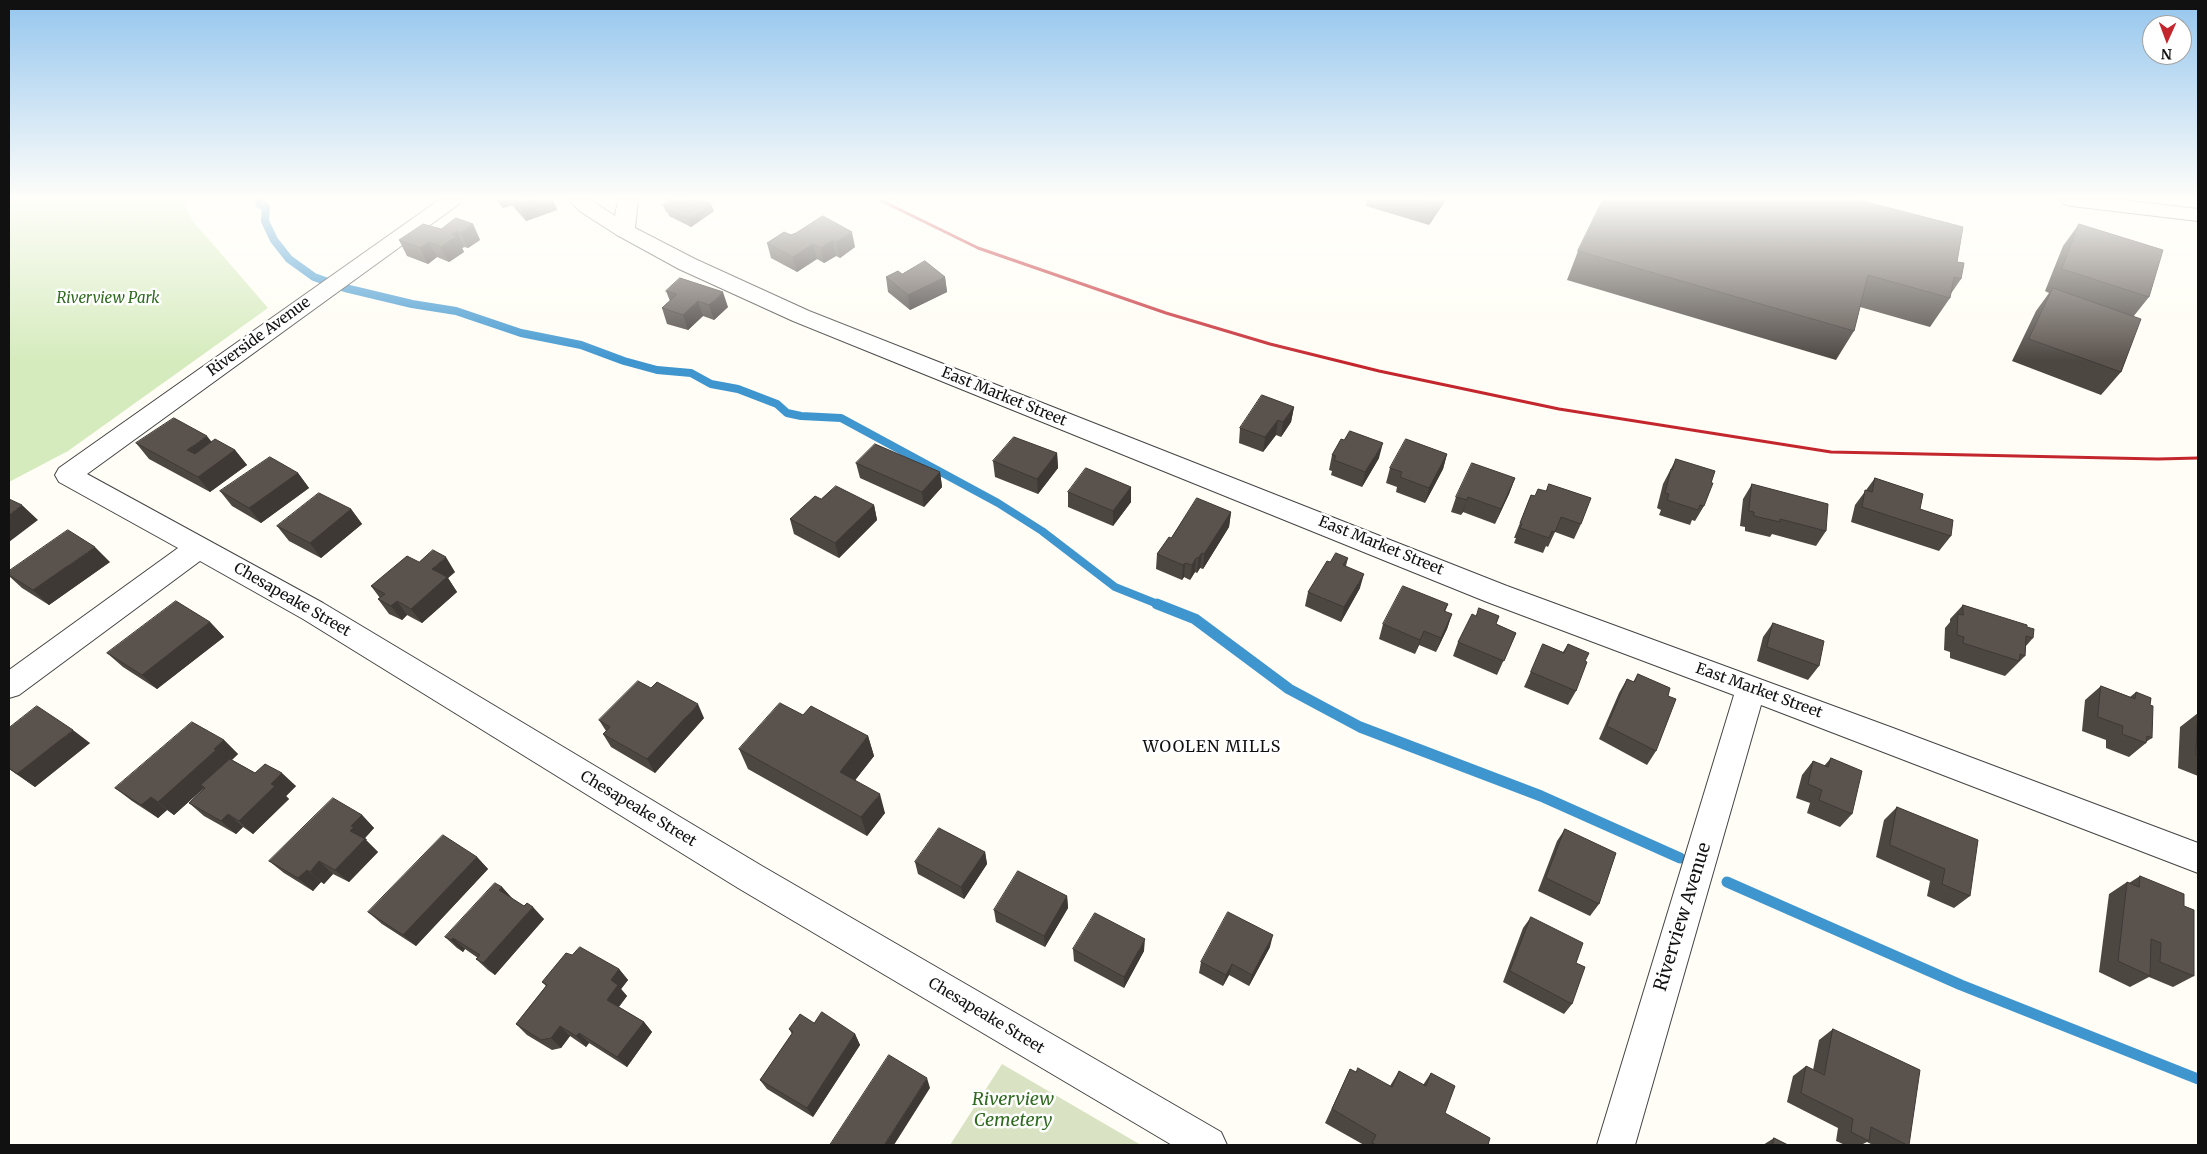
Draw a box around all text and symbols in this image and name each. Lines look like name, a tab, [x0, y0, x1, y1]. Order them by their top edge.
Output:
north arrow	[2142, 15, 2192, 65]
text: N	[2161, 45, 2172, 63]
park label: Riverview Park	[56, 290, 160, 308]
street label: Riverside Avenue	[204, 294, 314, 380]
street label: East Market Street	[939, 364, 1069, 430]
street label: East Market Street	[1316, 513, 1446, 579]
street label: Chesapeake Street	[230, 559, 354, 641]
street label: East Market Street	[1693, 660, 1825, 722]
district label: WOOLEN MILLS	[1141, 737, 1283, 757]
street label: Chesapeake Street	[577, 767, 699, 851]
street label: Riverview Avenue	[1650, 840, 1716, 994]
street label: Chesapeake Street	[925, 974, 1047, 1058]
park label: Riverview Cemetery	[972, 1089, 1054, 1132]

